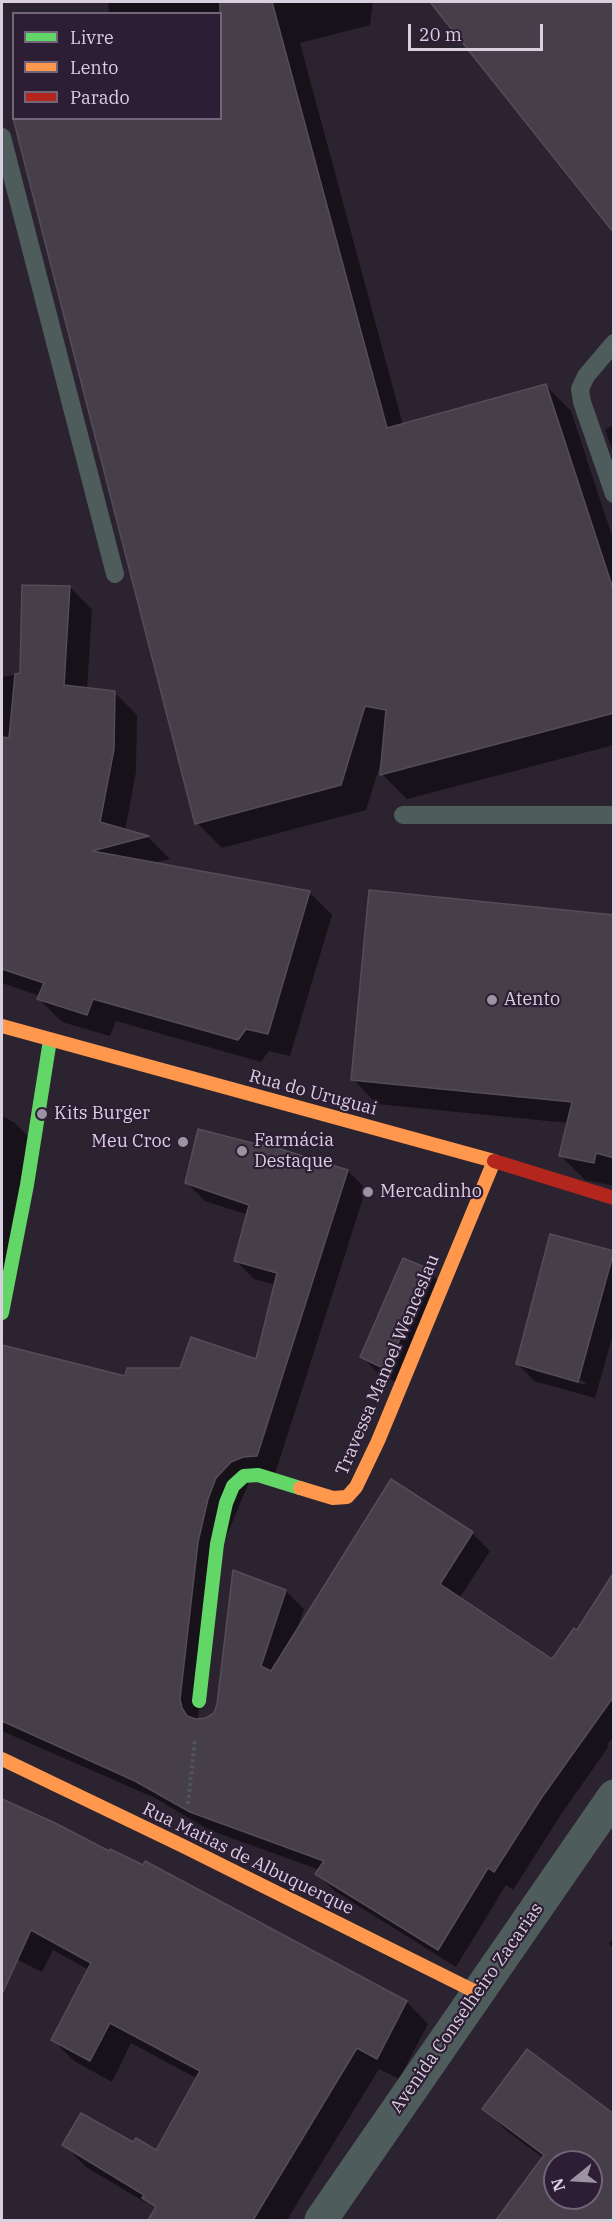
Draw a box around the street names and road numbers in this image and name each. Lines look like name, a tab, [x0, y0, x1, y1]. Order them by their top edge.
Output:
street label: Rua do Uruguai	[247, 1066, 379, 1120]
street label: Travessa Manoel Wenceslau	[332, 1251, 444, 1479]
street label: Rua Matias de Albuquerque	[139, 1798, 357, 1920]
street label: Avenida Conselheiro Zacarias	[386, 1899, 548, 2117]

